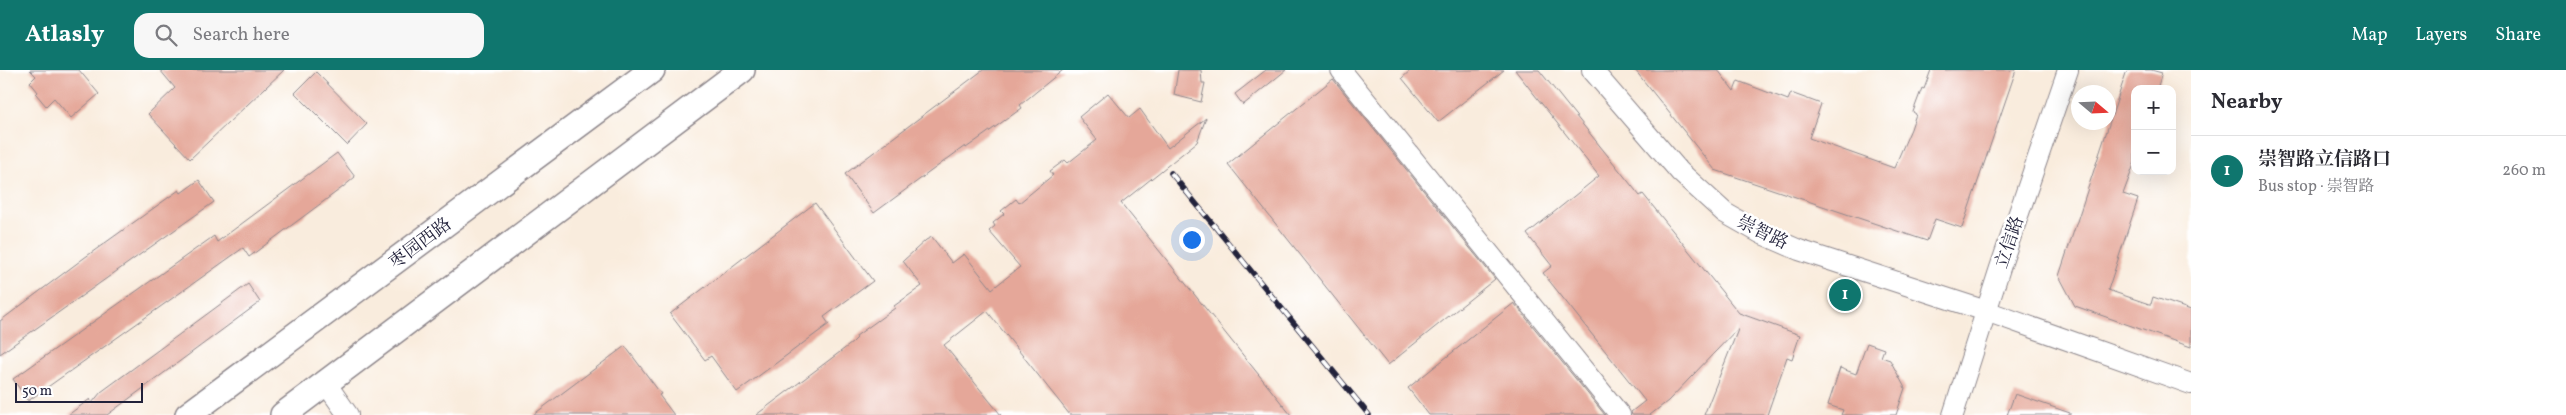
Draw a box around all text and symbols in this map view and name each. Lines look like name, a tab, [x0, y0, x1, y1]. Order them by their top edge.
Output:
search box	[134, 13, 484, 58]
text: Atlasly	[25, 18, 104, 52]
icon: search	[152, 21, 180, 49]
text: Search here	[192, 22, 290, 48]
text: Map	[2351, 23, 2387, 48]
text: Layers	[2415, 23, 2467, 48]
text: Share	[2495, 23, 2541, 48]
north arrow	[2071, 85, 2116, 130]
map controls	[2131, 85, 2176, 175]
button: +	[2131, 85, 2176, 130]
text: Nearby	[2211, 88, 2282, 117]
button: −	[2131, 130, 2176, 175]
text: 崇智路立信路口	[2258, 147, 2391, 173]
text: 1	[2224, 160, 2230, 182]
text: 260 m	[2502, 160, 2546, 182]
text: Bus stop · 崇智路	[2258, 176, 2375, 198]
street label: 崇智路	[1733, 210, 1792, 256]
street label: 枣园西路	[385, 213, 457, 276]
street label: 立信路	[1990, 213, 2031, 272]
your location	[1179, 227, 1205, 253]
pin: 1	[1829, 276, 1861, 314]
scale bar	[15, 380, 142, 403]
text: 50 m	[22, 382, 52, 401]

